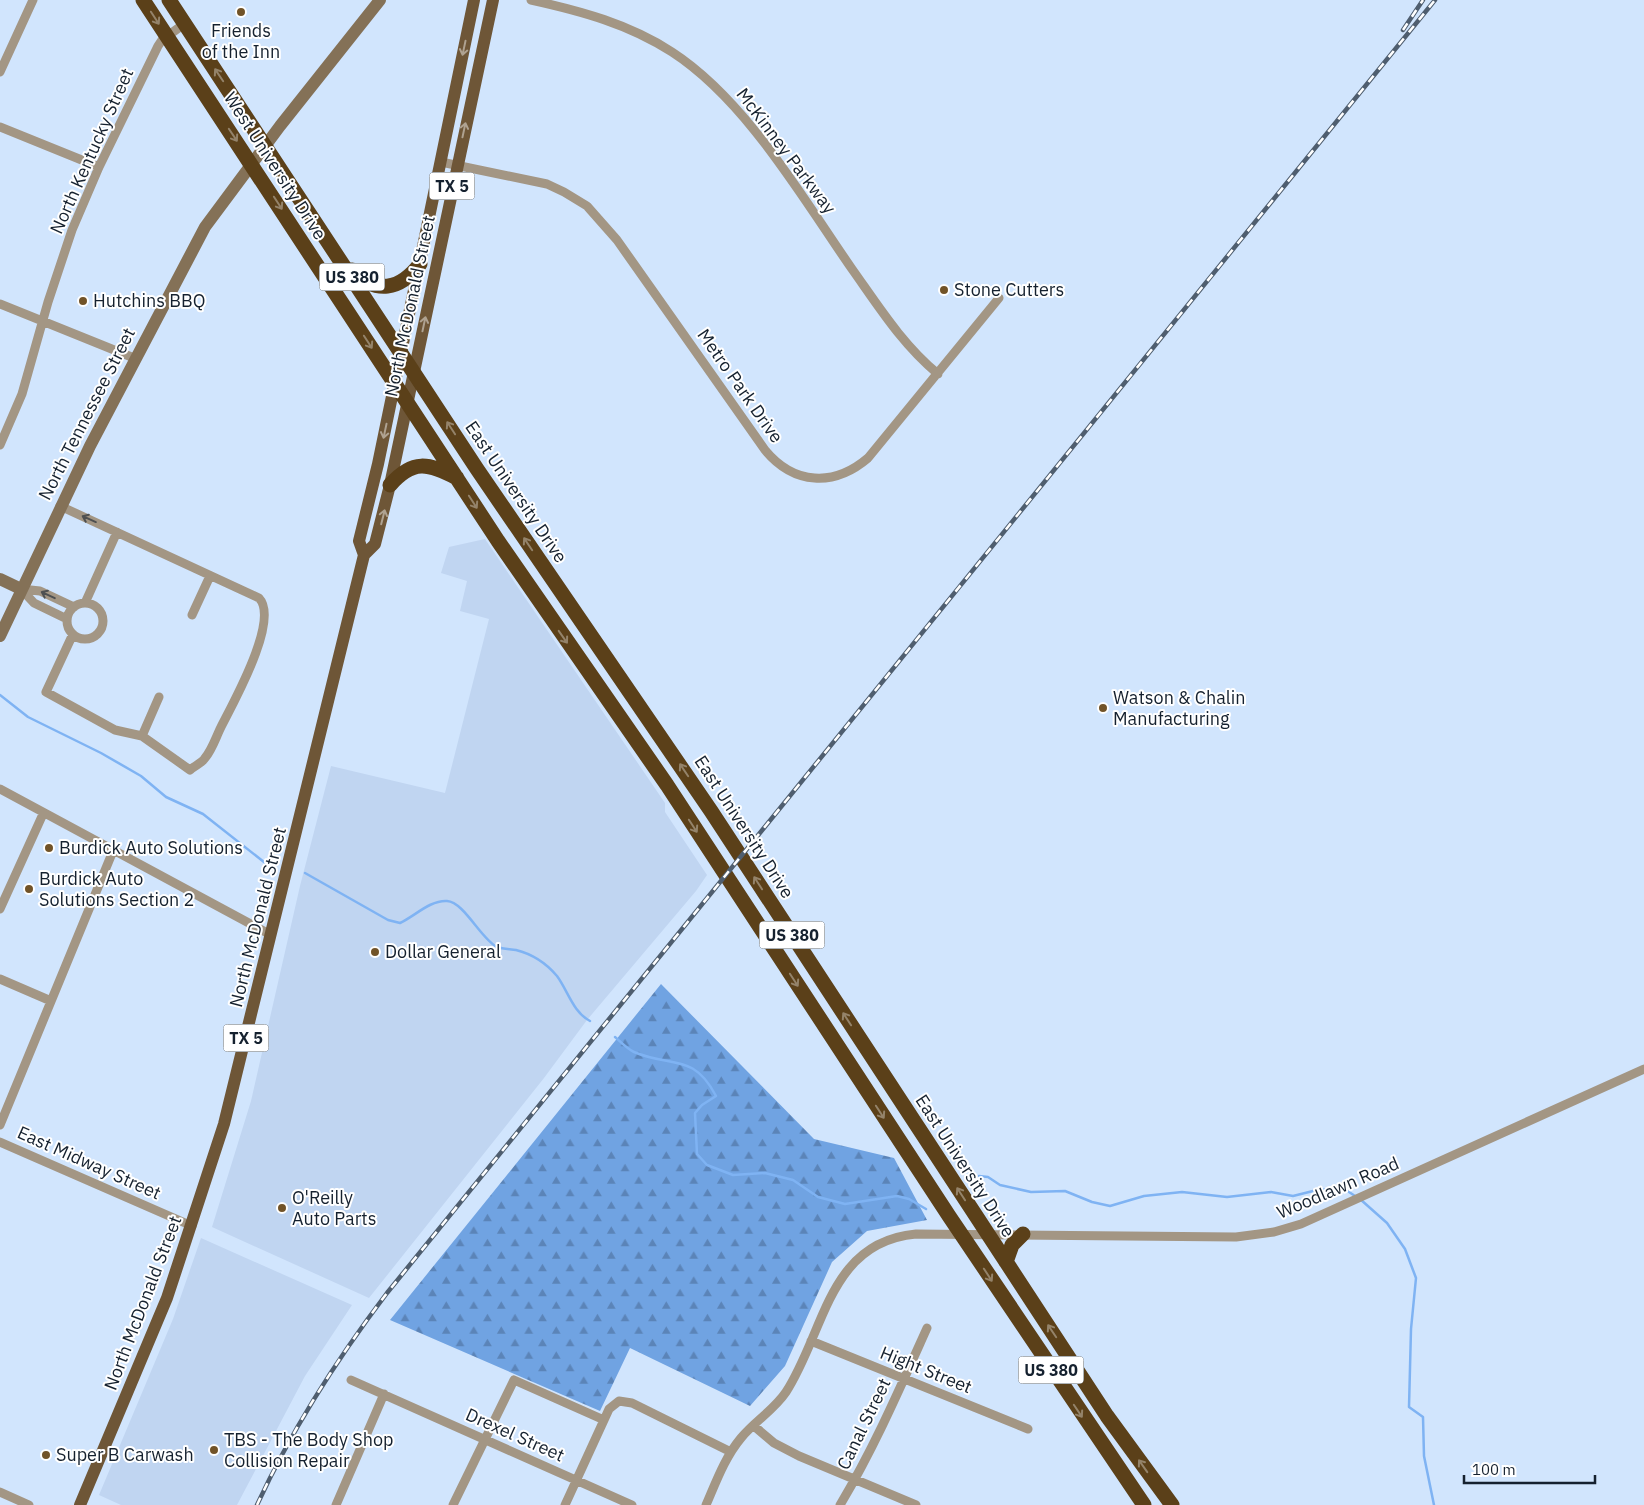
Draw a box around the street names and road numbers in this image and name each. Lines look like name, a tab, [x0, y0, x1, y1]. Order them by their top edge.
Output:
street label: North Kentucky Street	[45, 64, 138, 237]
street label: McKinney Parkway	[732, 83, 841, 218]
street label: West University Drive	[219, 88, 332, 244]
road number: TX 5	[430, 172, 474, 200]
street label: North McDonald Street	[379, 213, 440, 399]
road number: US 380	[320, 264, 384, 290]
street label: North Tennessee Street	[33, 324, 140, 504]
street label: Metro Park Drive	[693, 324, 788, 447]
street label: East University Drive	[460, 416, 572, 567]
street label: East University Drive	[690, 751, 799, 903]
street label: North McDonald Street	[224, 824, 291, 1009]
road number: US 380	[760, 922, 824, 948]
road number: TX 5	[224, 1024, 268, 1052]
street label: East University Drive	[911, 1090, 1020, 1242]
street label: East Midway Street	[14, 1121, 165, 1205]
street label: Woodlawn Road	[1273, 1151, 1402, 1224]
street label: North McDonald Street	[99, 1212, 186, 1393]
street label: Hight Street	[877, 1341, 975, 1398]
road number: US 380	[1018, 1356, 1084, 1384]
street label: Canal Street	[831, 1374, 896, 1473]
street label: Drexel Street	[462, 1403, 568, 1467]

